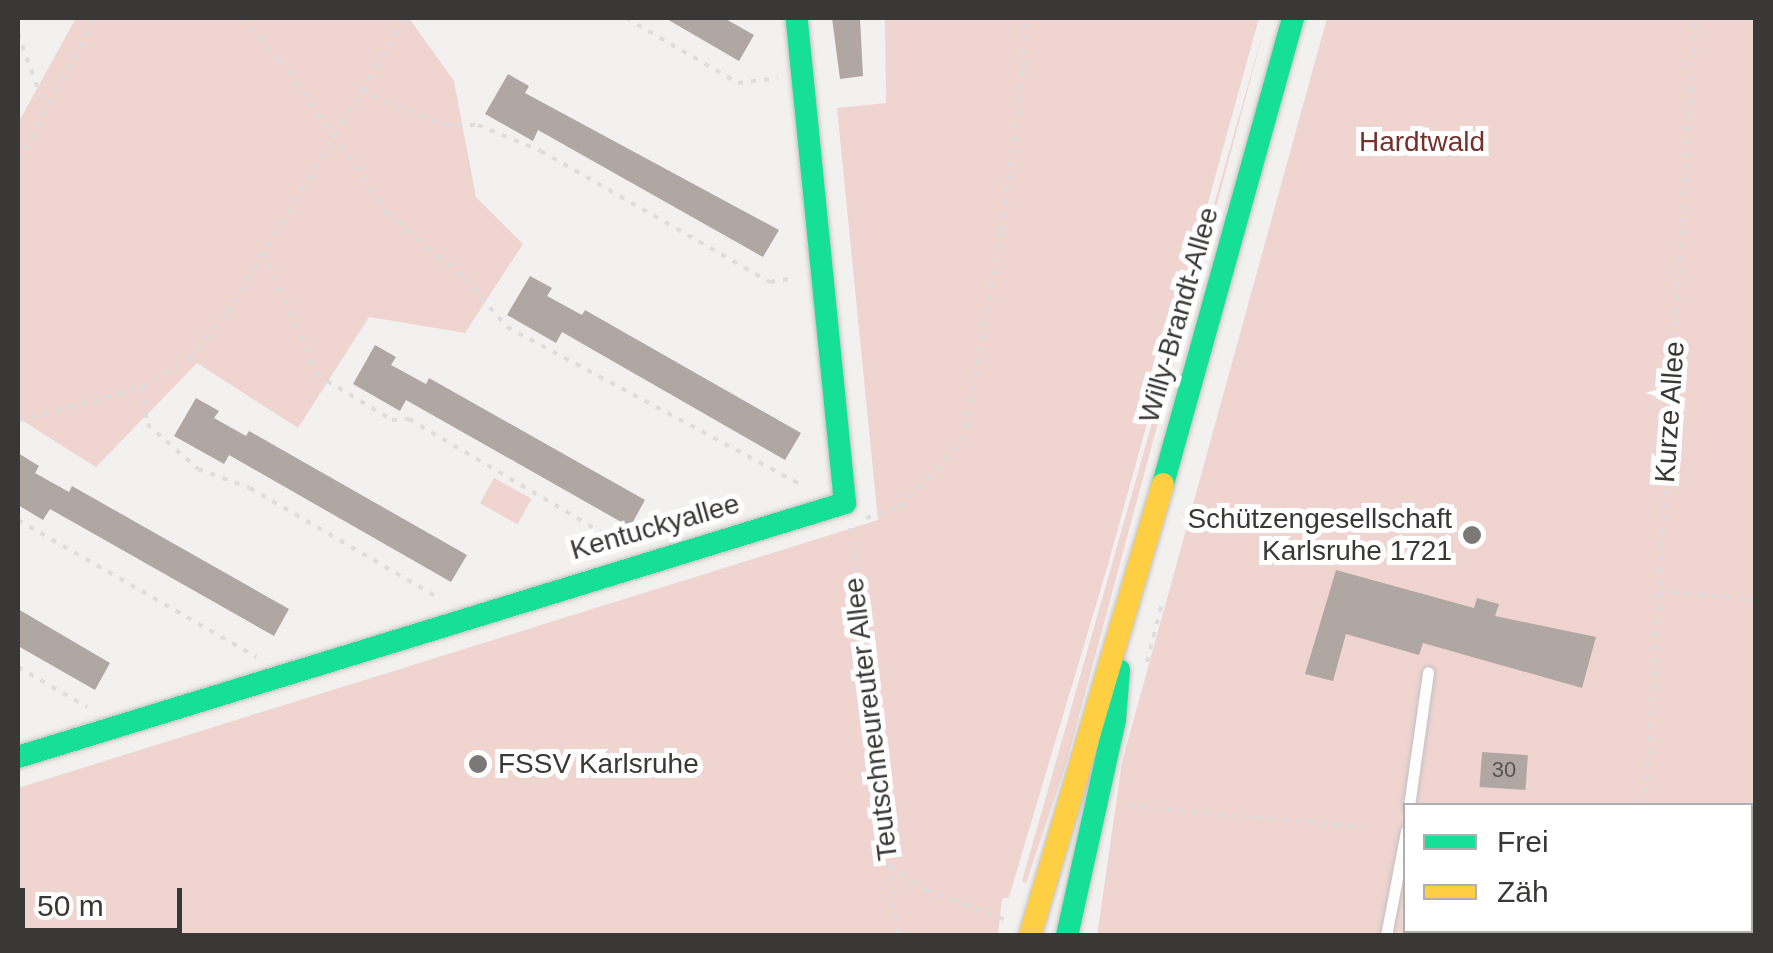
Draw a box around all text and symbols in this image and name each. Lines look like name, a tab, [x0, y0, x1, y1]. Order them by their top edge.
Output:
park label: Hardtwald	[1359, 125, 1485, 159]
street label: Willy-Brandt-Allee	[1132, 203, 1226, 427]
street label: Kurze Allee	[1648, 339, 1692, 485]
street label: Kentuckyallee	[567, 487, 743, 567]
place label: Schützengesellschaft Karlsruhe 1721	[1187, 502, 1452, 568]
marker: Schützengesellschaft Karlsruhe 1721	[1461, 524, 1483, 546]
street label: Teutschneureuter Allee	[837, 575, 905, 863]
place label: FSSV Karlsruhe	[498, 747, 699, 781]
marker: FSSV Karlsruhe	[467, 753, 489, 775]
house number: 30	[1492, 757, 1516, 783]
legend	[1403, 803, 1753, 933]
text: Frei	[1497, 825, 1549, 858]
scale bar	[25, 868, 188, 930]
text: Zäh	[1497, 875, 1549, 908]
text: 50 m	[37, 889, 104, 922]

